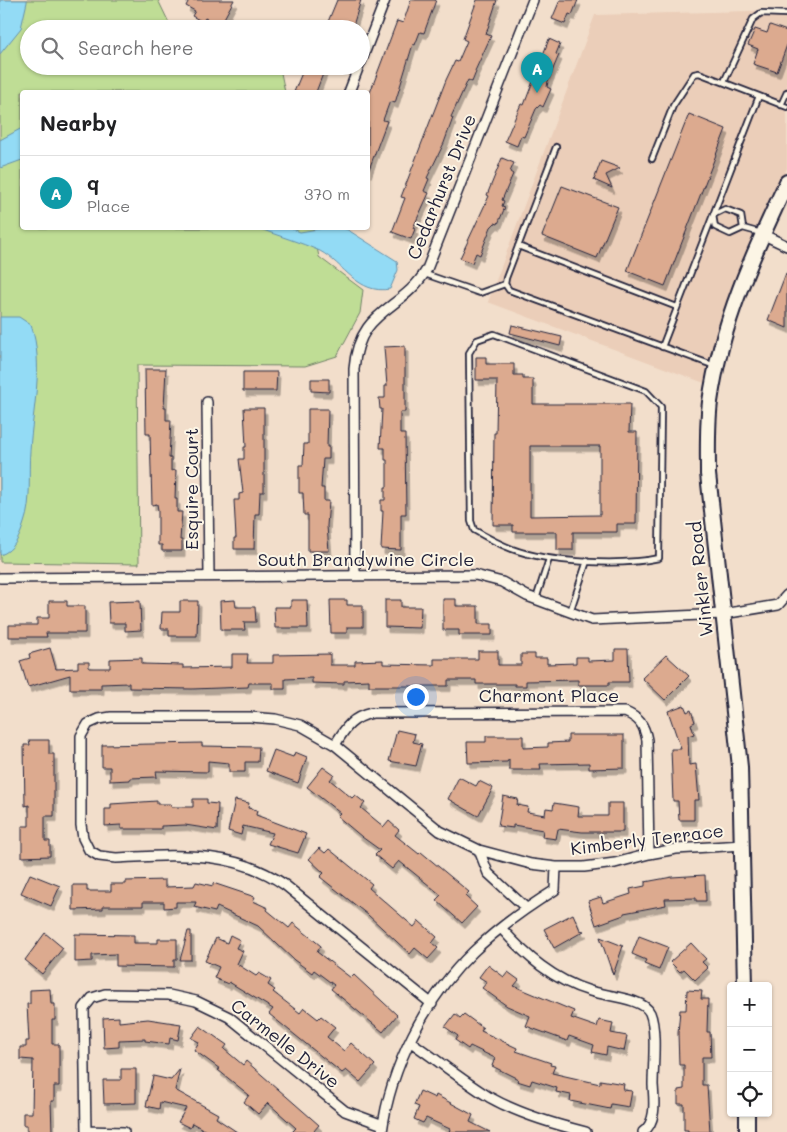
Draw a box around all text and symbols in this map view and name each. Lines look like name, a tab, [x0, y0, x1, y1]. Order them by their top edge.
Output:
search box	[20, 20, 370, 75]
icon: search	[38, 34, 66, 62]
text: Search here	[78, 35, 194, 60]
pin: A	[521, 52, 553, 93]
text: Nearby	[40, 109, 117, 136]
street label: Cedarhurst Drive	[401, 110, 481, 263]
text: q	[87, 170, 99, 195]
text: A	[50, 183, 62, 204]
text: 370 m	[304, 183, 350, 204]
text: Place	[87, 195, 130, 216]
street label: Esquire Court	[179, 428, 203, 550]
street label: Winkler Road	[682, 520, 718, 638]
street label: South Brandywine Circle	[258, 547, 474, 571]
street label: Charmont Place	[479, 683, 619, 707]
your location	[403, 684, 429, 710]
street label: Kimberly Terrace	[569, 818, 725, 860]
map controls	[727, 982, 772, 1117]
button: +	[727, 982, 772, 1027]
street label: Carmelle Drive	[226, 993, 345, 1093]
button: −	[727, 1027, 772, 1072]
button: locate	[727, 1072, 772, 1117]

